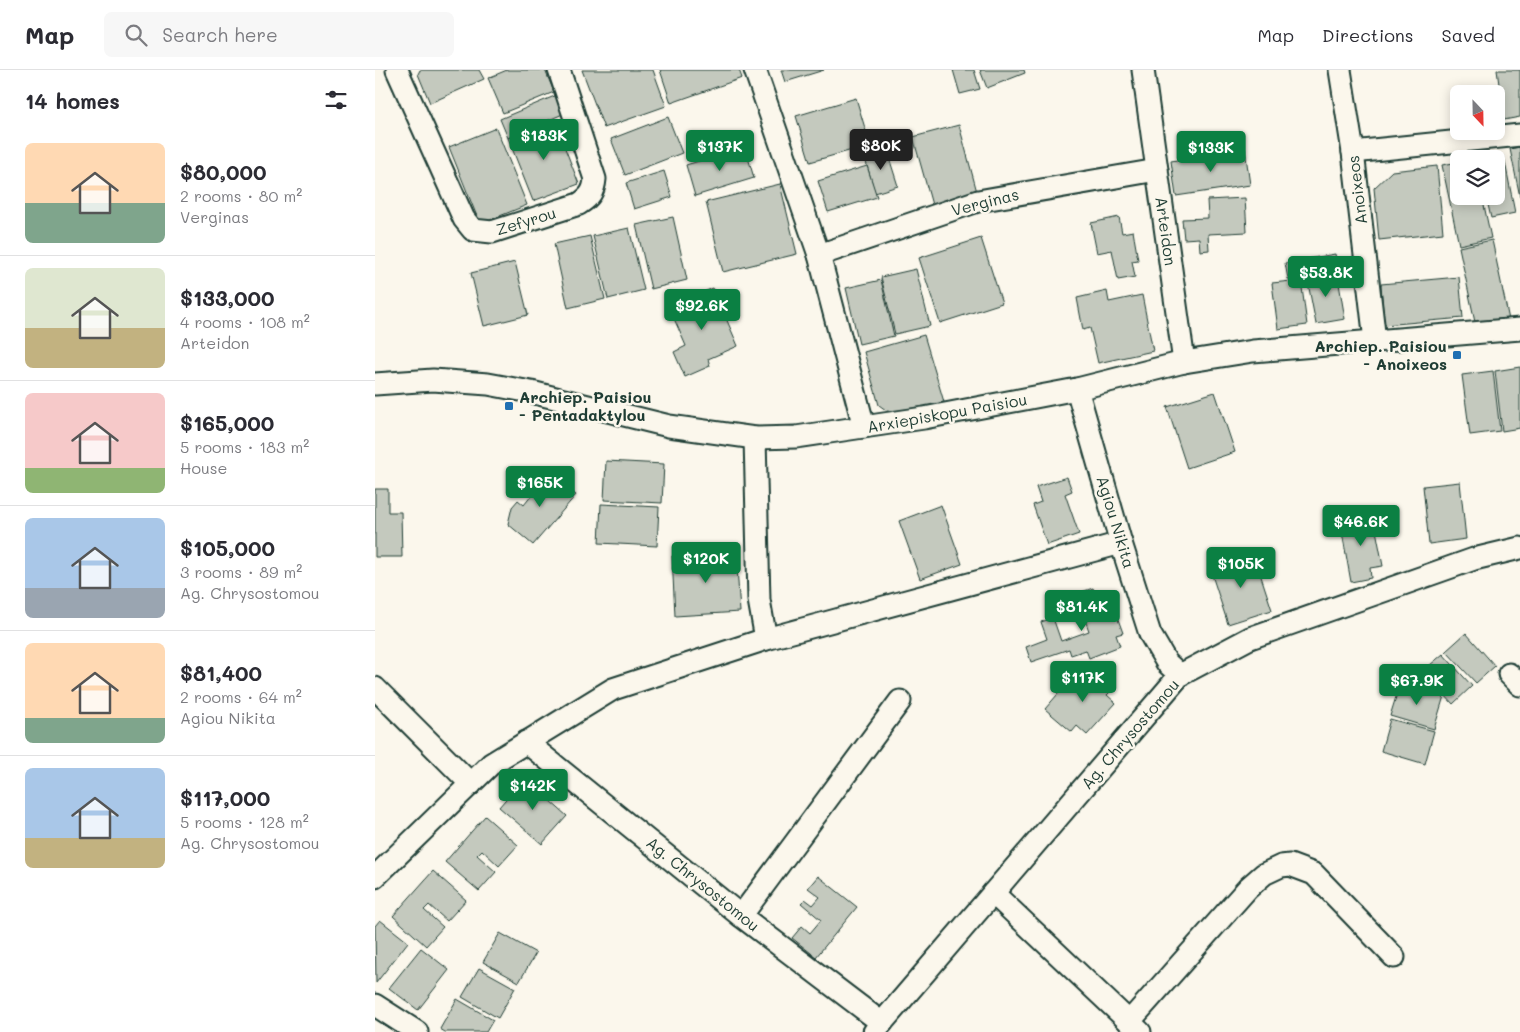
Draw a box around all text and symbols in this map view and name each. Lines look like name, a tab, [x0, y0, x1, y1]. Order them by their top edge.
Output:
search box	[104, 12, 454, 57]
text: Map	[25, 19, 74, 50]
icon: search	[122, 21, 150, 49]
text: Search here	[162, 22, 278, 47]
text: Map	[1257, 23, 1294, 47]
text: Directions	[1322, 23, 1414, 47]
text: Saved	[1442, 23, 1495, 47]
north arrow	[1450, 85, 1505, 140]
map controls	[1450, 85, 1505, 205]
icon: filters	[322, 86, 350, 114]
text: 14 homes	[25, 87, 120, 114]
pin: $183K	[509, 118, 579, 161]
text: $183K	[520, 124, 568, 145]
pin: $80K	[851, 128, 911, 171]
pin: $137K	[685, 129, 755, 172]
pin: $133K	[1176, 131, 1246, 173]
text: $80K	[861, 134, 901, 155]
text: $137K	[697, 135, 743, 156]
text: $133K	[1188, 136, 1234, 157]
button: layers	[1450, 150, 1505, 205]
street label: Anoixeos	[1342, 154, 1371, 226]
text: $80,000	[180, 158, 266, 185]
icon: home	[65, 163, 125, 223]
street label: Verginas	[949, 183, 1021, 220]
text: 2 rooms · 80 m²	[180, 185, 302, 206]
street label: Arteidon	[1151, 195, 1182, 267]
street label: Zefyrou	[493, 201, 558, 240]
text: Verginas	[180, 206, 249, 227]
pin: $53.8K	[1285, 256, 1367, 298]
text: $53.8K	[1299, 261, 1353, 282]
text: $133,000	[180, 284, 274, 311]
icon: home	[65, 288, 125, 348]
pin: $92.6K	[661, 288, 743, 331]
text: $92.6K	[675, 294, 729, 315]
text: 4 rooms · 108 m²	[180, 311, 310, 332]
text: Arteidon	[180, 332, 249, 353]
place label: Archiep. Paisiou - Anoixeos	[1314, 335, 1447, 374]
marker: Archiep. Paisiou - Anoixeos	[1451, 349, 1463, 361]
place label: Archiep. Paisiou - Pentadaktylou	[519, 386, 652, 425]
street label: Arxiepiskopu Paisiou	[865, 388, 1028, 437]
marker: Archiep. Paisiou - Pentadaktylou	[503, 400, 515, 412]
text: $165,000	[180, 409, 274, 436]
icon: home	[65, 413, 125, 473]
text: 5 rooms · 183 m²	[180, 436, 309, 457]
text: House	[180, 457, 227, 478]
pin: $165K	[505, 466, 575, 508]
text: $165K	[517, 471, 563, 492]
street label: Agiou Nikita	[1092, 473, 1141, 571]
pin: $46.6K	[1320, 504, 1402, 547]
text: $46.6K	[1334, 510, 1388, 531]
text: $105,000	[180, 534, 275, 561]
icon: home	[65, 538, 125, 598]
pin: $120K	[671, 542, 741, 584]
pin: $105K	[1206, 546, 1276, 589]
text: $120K	[683, 547, 729, 568]
text: $105K	[1217, 552, 1265, 573]
text: 3 rooms · 89 m²	[180, 561, 302, 582]
text: Ag. Chrysostomou	[180, 582, 320, 603]
pin: $81.4K	[1041, 590, 1123, 632]
text: $81.4K	[1056, 595, 1108, 616]
text: $81,400	[180, 659, 262, 686]
pin: $117K	[1048, 660, 1118, 703]
icon: home	[65, 663, 125, 723]
pin: $67.9K	[1376, 664, 1458, 706]
text: $117K	[1061, 666, 1105, 687]
text: $67.9K	[1390, 669, 1444, 690]
street label: Ag. Chrysostomou	[1076, 674, 1183, 793]
text: 2 rooms · 64 m²	[180, 686, 302, 707]
text: Agiou Nikita	[180, 707, 276, 728]
pin: $142K	[498, 768, 568, 811]
text: $142K	[510, 774, 556, 795]
text: $117,000	[180, 784, 270, 811]
icon: home	[65, 788, 125, 848]
text: 5 rooms · 128 m²	[180, 811, 309, 832]
text: Ag. Chrysostomou	[180, 832, 320, 853]
street label: Ag. Chrysostomou	[642, 832, 764, 936]

